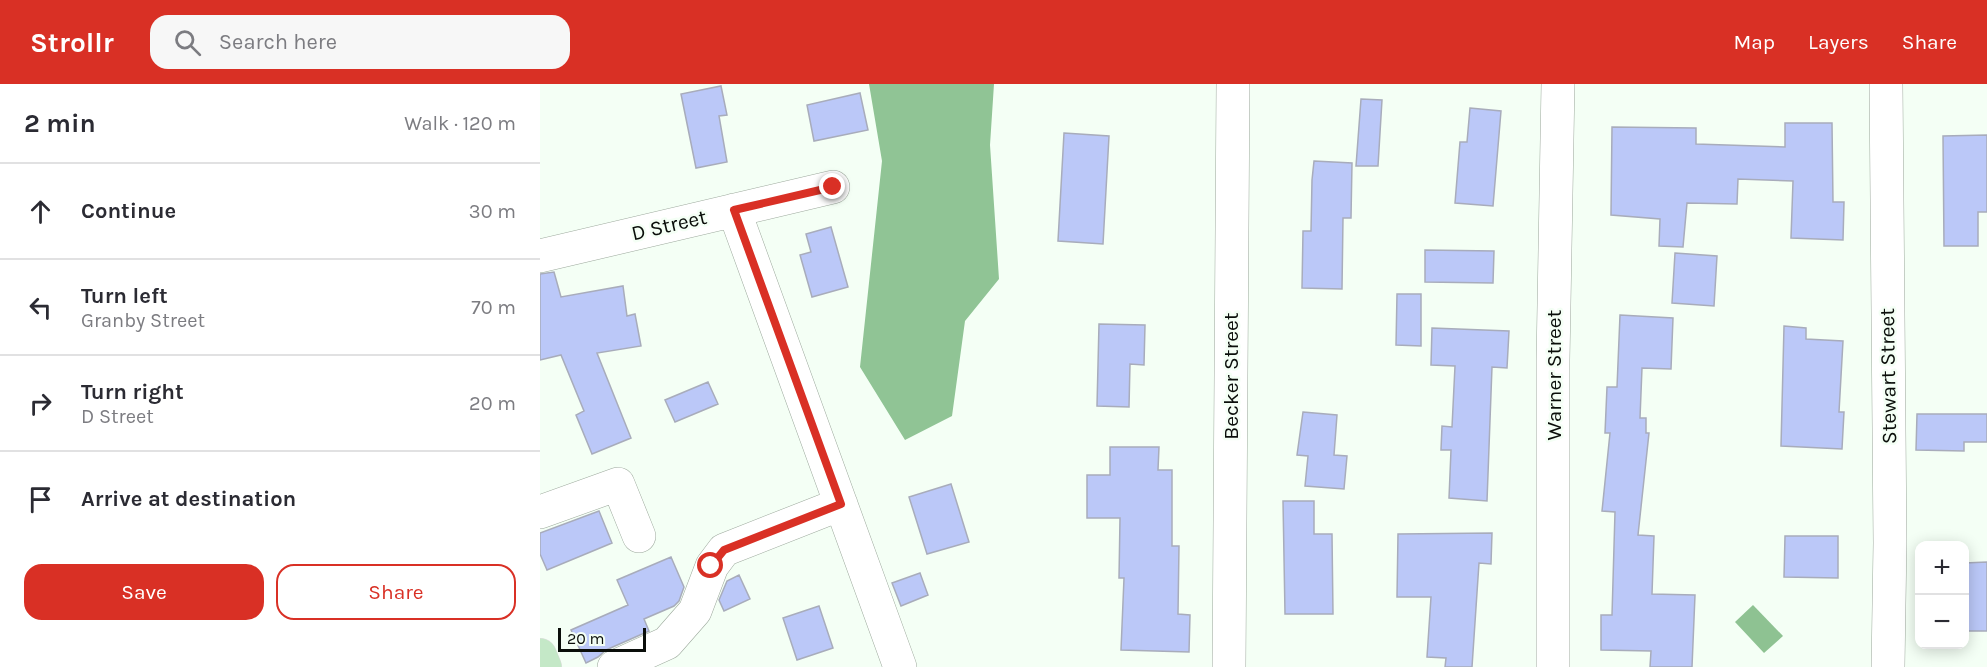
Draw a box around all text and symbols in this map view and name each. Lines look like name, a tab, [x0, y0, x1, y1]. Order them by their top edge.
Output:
search box	[150, 15, 570, 69]
text: Strollr	[30, 26, 114, 59]
icon: search	[171, 26, 204, 59]
text: Search here	[219, 29, 337, 55]
text: Map	[1733, 30, 1775, 54]
text: Layers	[1808, 30, 1869, 54]
text: Share	[1902, 30, 1957, 54]
text: 2 min	[24, 108, 96, 139]
text: Walk · 120 m	[404, 112, 516, 135]
route end	[819, 173, 845, 199]
icon: ahead	[24, 195, 57, 228]
text: Continue	[81, 198, 176, 224]
text: 30 m	[469, 200, 516, 223]
street label: D Street	[629, 205, 709, 245]
text: Turn left	[81, 283, 168, 309]
icon: left	[24, 291, 57, 324]
text: 70 m	[471, 296, 516, 319]
street label: Stewart Street	[1875, 308, 1901, 444]
text: Granby Street	[81, 309, 205, 332]
street label: Warner Street	[1542, 309, 1566, 440]
street label: Becker Street	[1219, 312, 1243, 440]
text: Turn right	[81, 379, 184, 405]
icon: right	[24, 387, 57, 420]
text: 20 m	[469, 392, 516, 415]
text: D Street	[81, 405, 154, 428]
icon: arrive	[24, 483, 57, 516]
text: Arrive at destination	[81, 486, 296, 512]
map controls	[1915, 541, 1969, 649]
button: +	[1915, 541, 1969, 595]
route start	[697, 552, 723, 578]
button: Save	[24, 564, 264, 620]
button: Share	[276, 564, 516, 620]
button: −	[1915, 595, 1969, 649]
scale bar	[558, 625, 646, 652]
text: 20 m	[567, 629, 605, 648]

